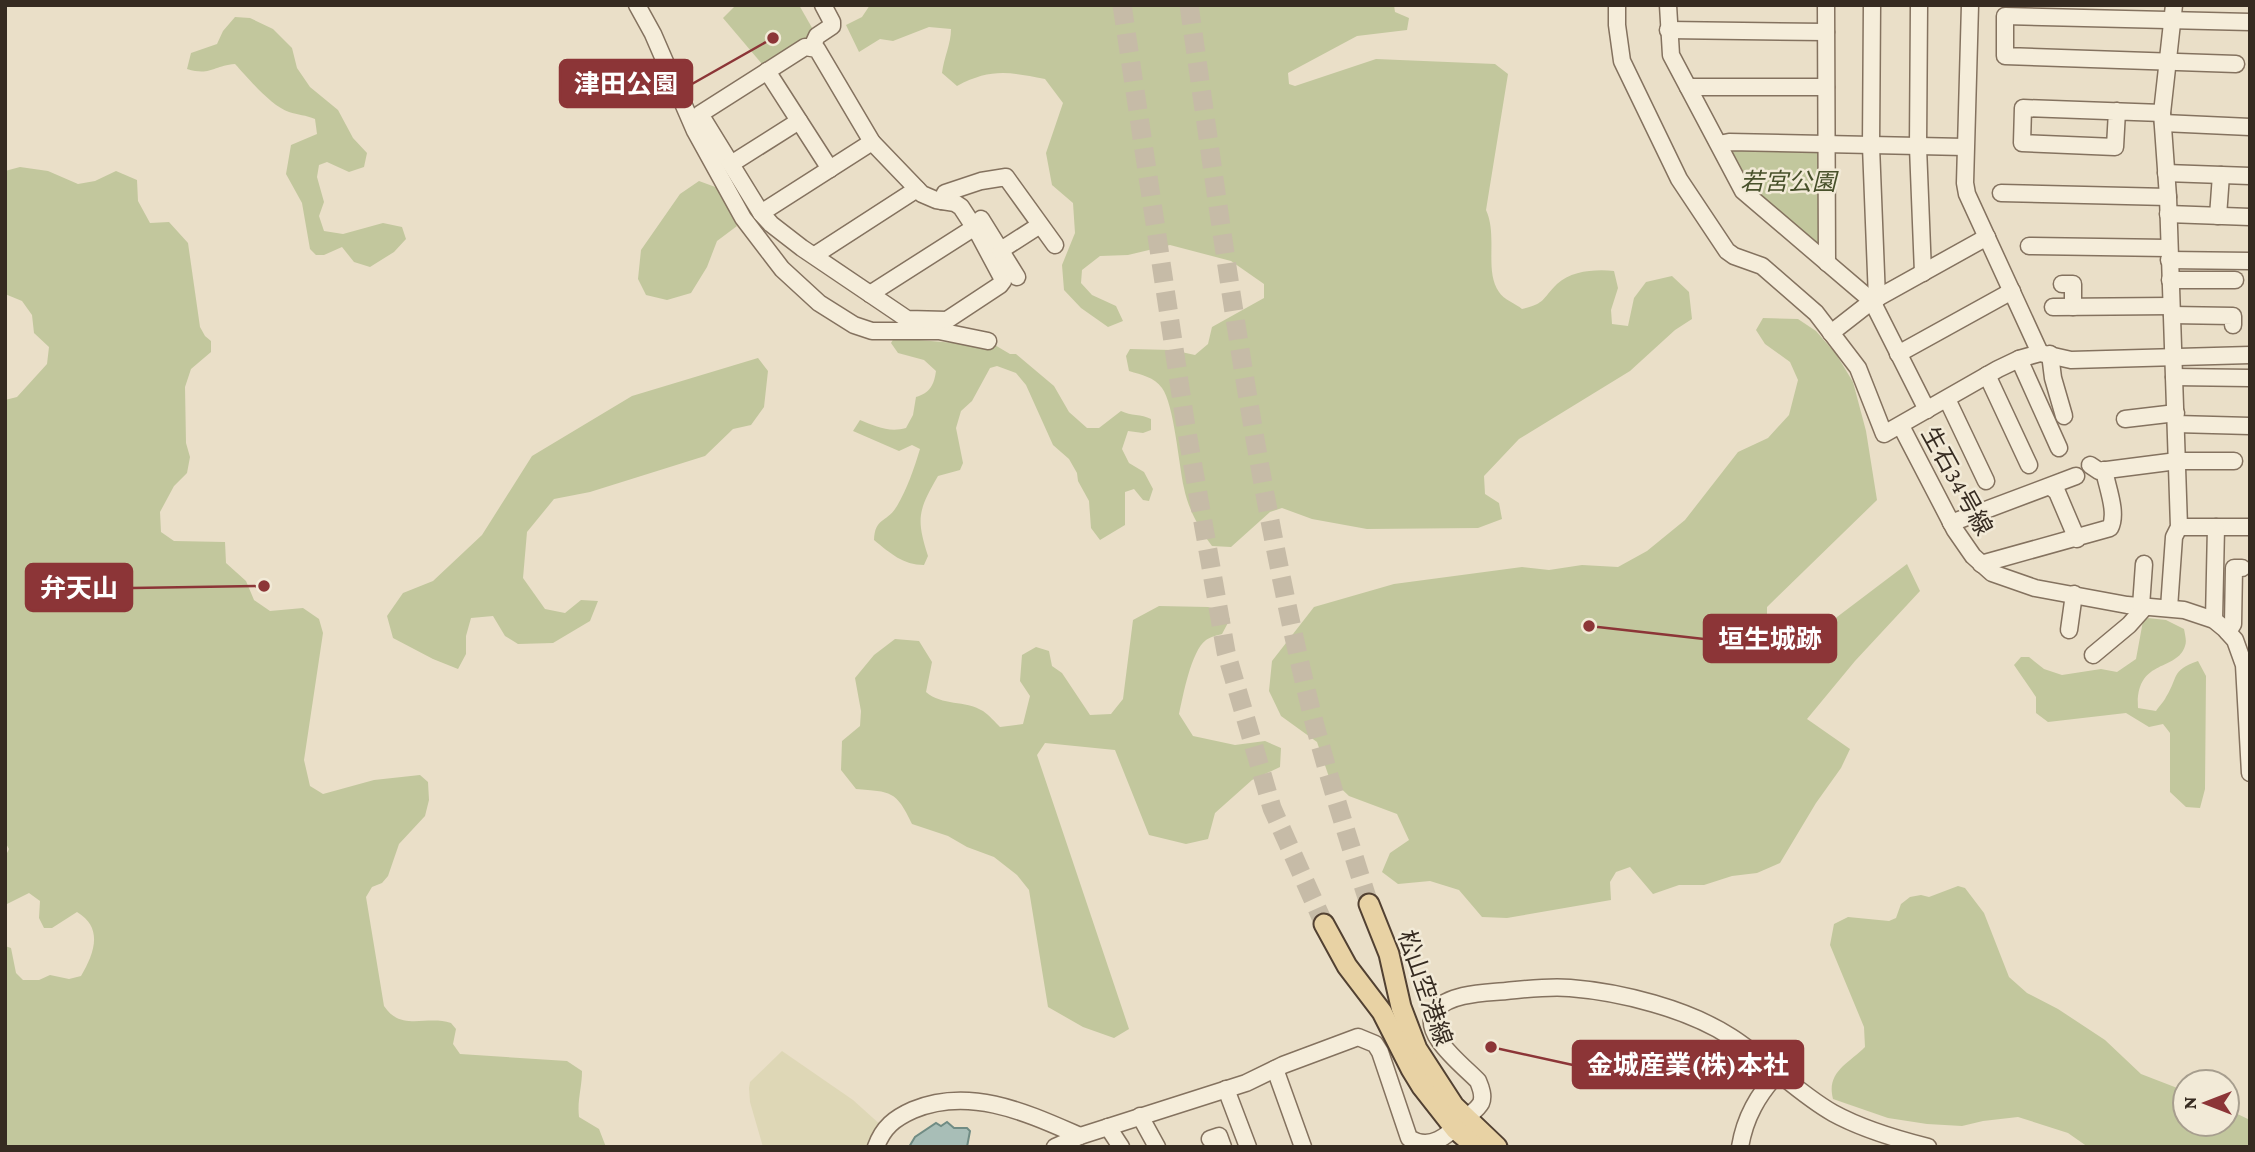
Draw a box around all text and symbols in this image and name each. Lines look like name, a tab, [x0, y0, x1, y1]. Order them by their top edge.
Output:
callout: 津田公園	[560, 60, 692, 107]
text: 津田公園	[574, 70, 678, 99]
park label: 若宮公園	[1740, 168, 1839, 195]
street label: 生石34号線	[1917, 422, 1998, 540]
callout: 弁天山	[26, 564, 132, 611]
text: 弁天山	[40, 574, 118, 603]
callout: 垣生城跡	[1704, 615, 1836, 662]
text: 垣生城跡	[1718, 625, 1822, 654]
street label: 松山空港線	[1393, 927, 1458, 1049]
callout: 金城産業(株)本社	[1573, 1041, 1803, 1088]
text: 金城産業(株)本社	[1587, 1051, 1789, 1080]
north arrow	[2171, 1068, 2241, 1138]
text: N	[2179, 1096, 2200, 1109]

